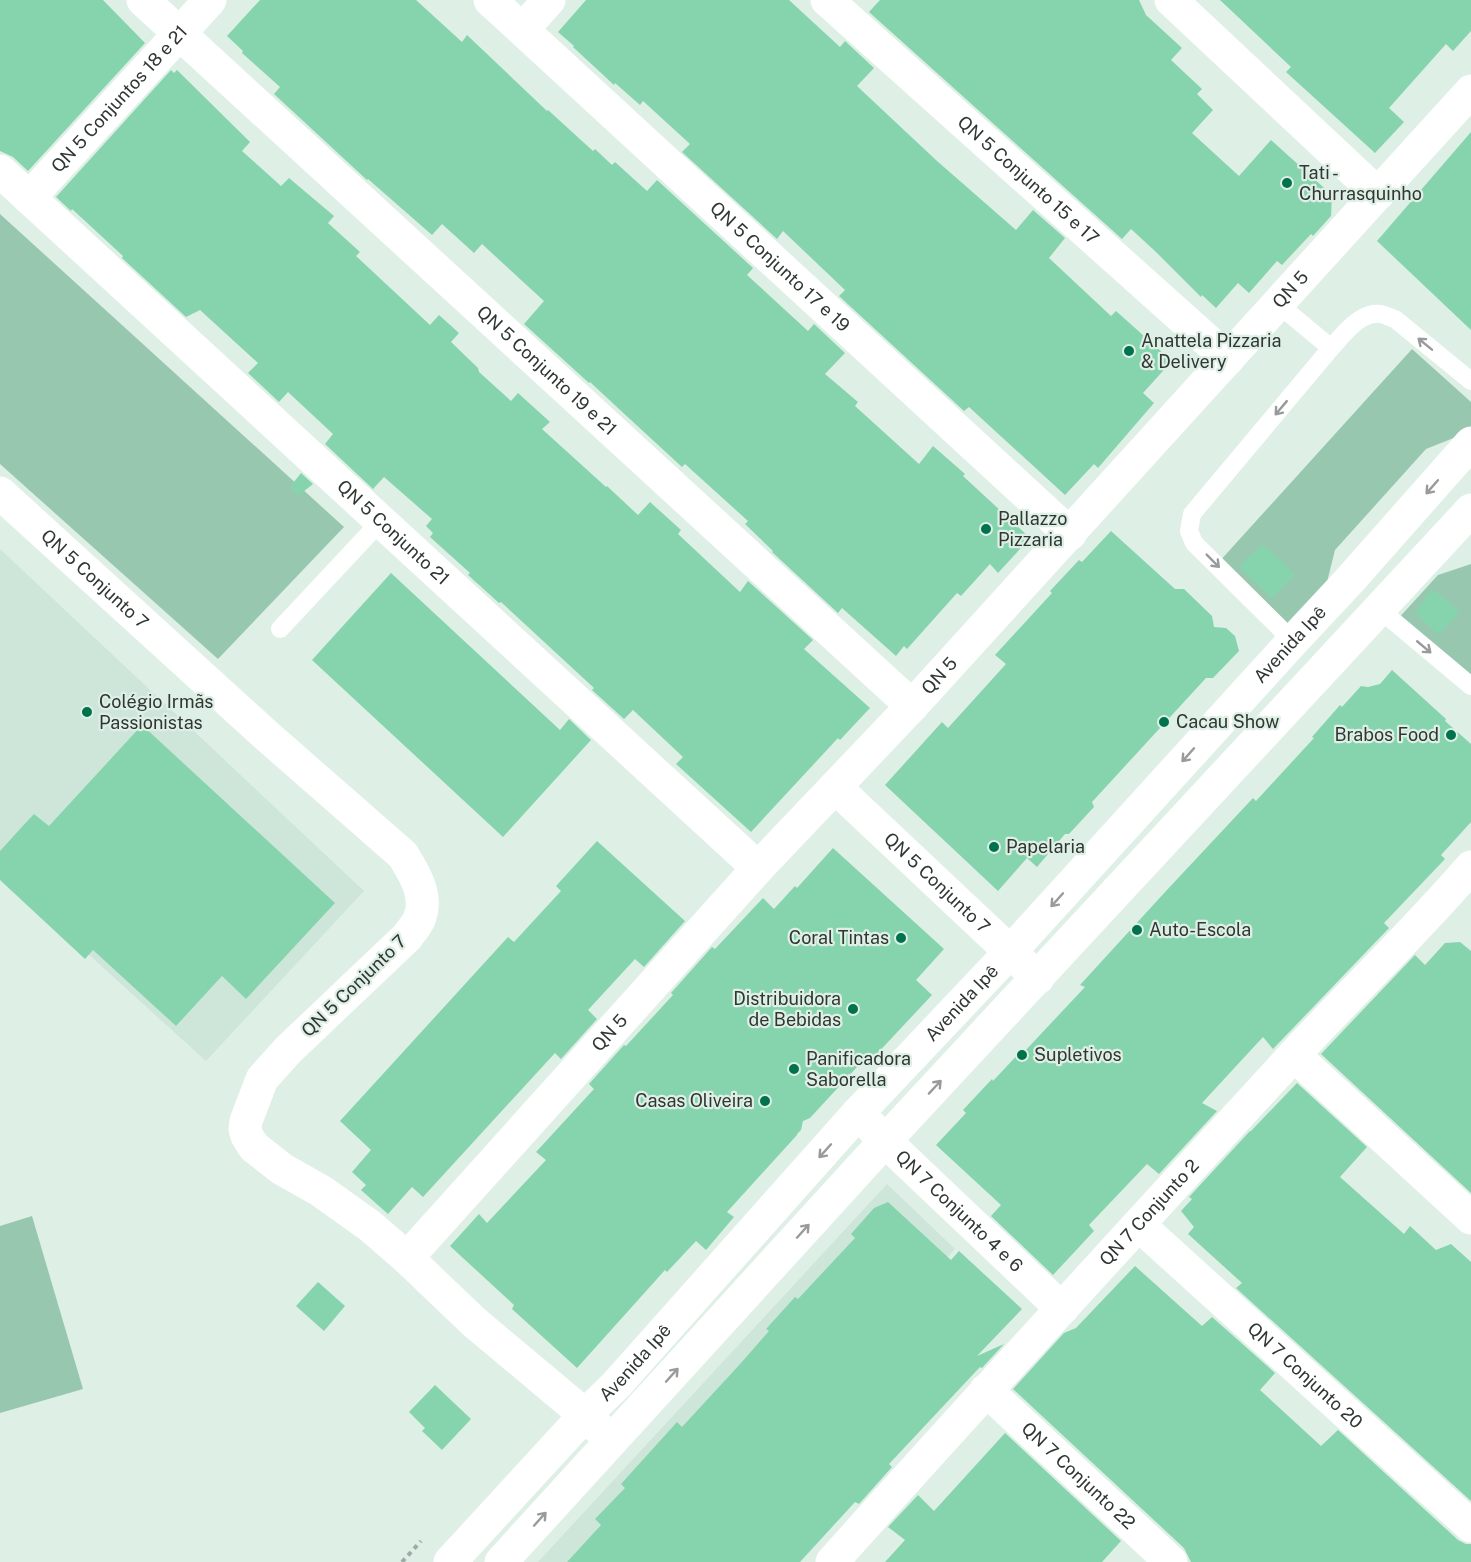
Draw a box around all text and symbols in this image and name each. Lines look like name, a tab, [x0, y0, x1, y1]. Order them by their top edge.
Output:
street label: QN 5 Conjuntos 18 e 21	[47, 21, 191, 177]
street label: QN 5 Conjunto 15 e 17	[954, 111, 1103, 248]
place label: Tati - Churrasquinho	[1299, 162, 1422, 204]
marker: Tati - Churrasquinho	[1280, 176, 1294, 190]
street label: QN 5 Conjunto 17 e 19	[706, 197, 854, 336]
street label: QN 5	[1268, 266, 1312, 312]
street label: QN 5 Conjunto 19 e 21	[473, 301, 621, 440]
place label: Anattela Pizzaria & Delivery	[1141, 330, 1281, 372]
one-way arrow	[1418, 338, 1434, 351]
marker: Anattela Pizzaria & Delivery	[1122, 344, 1136, 358]
one-way arrow	[1274, 400, 1288, 415]
street label: QN 5 Conjunto 21	[333, 475, 454, 589]
one-way arrow	[1425, 479, 1439, 494]
place label: Pallazzo Pizzaria	[998, 508, 1067, 550]
marker: Pallazzo Pizzaria	[979, 522, 993, 536]
street label: QN 5 Conjunto 7	[37, 525, 153, 633]
one-way arrow	[1205, 554, 1220, 568]
street label: Avenida Ipê	[1249, 602, 1330, 687]
one-way arrow	[1416, 640, 1432, 653]
street label: QN 5	[917, 653, 961, 698]
place label: Colégio Irmãs Passionistas	[99, 691, 213, 733]
marker: Colégio Irmãs Passionistas	[80, 705, 94, 719]
place label: Cacau Show	[1176, 711, 1279, 732]
marker: Cacau Show	[1157, 715, 1171, 729]
place label: Brabos Food	[1334, 724, 1439, 745]
marker: Brabos Food	[1444, 728, 1458, 742]
one-way arrow	[1181, 748, 1195, 763]
street label: QN 5 Conjunto 7	[880, 828, 995, 937]
place label: Papelaria	[1006, 836, 1085, 857]
marker: Papelaria	[987, 840, 1001, 854]
one-way arrow	[1050, 892, 1064, 907]
place label: Auto-Escola	[1149, 919, 1251, 940]
marker: Auto-Escola	[1130, 923, 1144, 937]
place label: Coral Tintas	[789, 927, 889, 948]
street label: QN 5 Conjunto 7	[297, 930, 410, 1041]
marker: Coral Tintas	[894, 931, 908, 945]
street label: Avenida Ipê	[921, 960, 1002, 1045]
place label: Distribuidora de Bebidas	[733, 988, 841, 1030]
marker: Distribuidora de Bebidas	[846, 1002, 860, 1016]
street label: QN 5	[587, 1009, 631, 1055]
place label: Supletivos	[1034, 1044, 1122, 1065]
place label: Panificadora Saborella	[806, 1048, 911, 1090]
marker: Supletivos	[1015, 1048, 1029, 1062]
marker: Panificadora Saborella	[787, 1062, 801, 1076]
one-way arrow	[928, 1080, 942, 1095]
place label: Casas Oliveira	[635, 1090, 753, 1111]
marker: Casas Oliveira	[758, 1094, 772, 1108]
one-way arrow	[818, 1143, 832, 1158]
street label: QN 7 Conjunto 4 e 6	[892, 1146, 1027, 1276]
street label: QN 7 Conjunto 2	[1095, 1155, 1203, 1270]
one-way arrow	[796, 1224, 810, 1239]
street label: QN 7 Conjunto 20	[1243, 1318, 1367, 1433]
street label: Avenida Ipê	[595, 1320, 675, 1405]
one-way arrow	[665, 1368, 679, 1383]
street label: QN 7 Conjunto 22	[1017, 1418, 1140, 1533]
one-way arrow	[533, 1511, 547, 1526]

